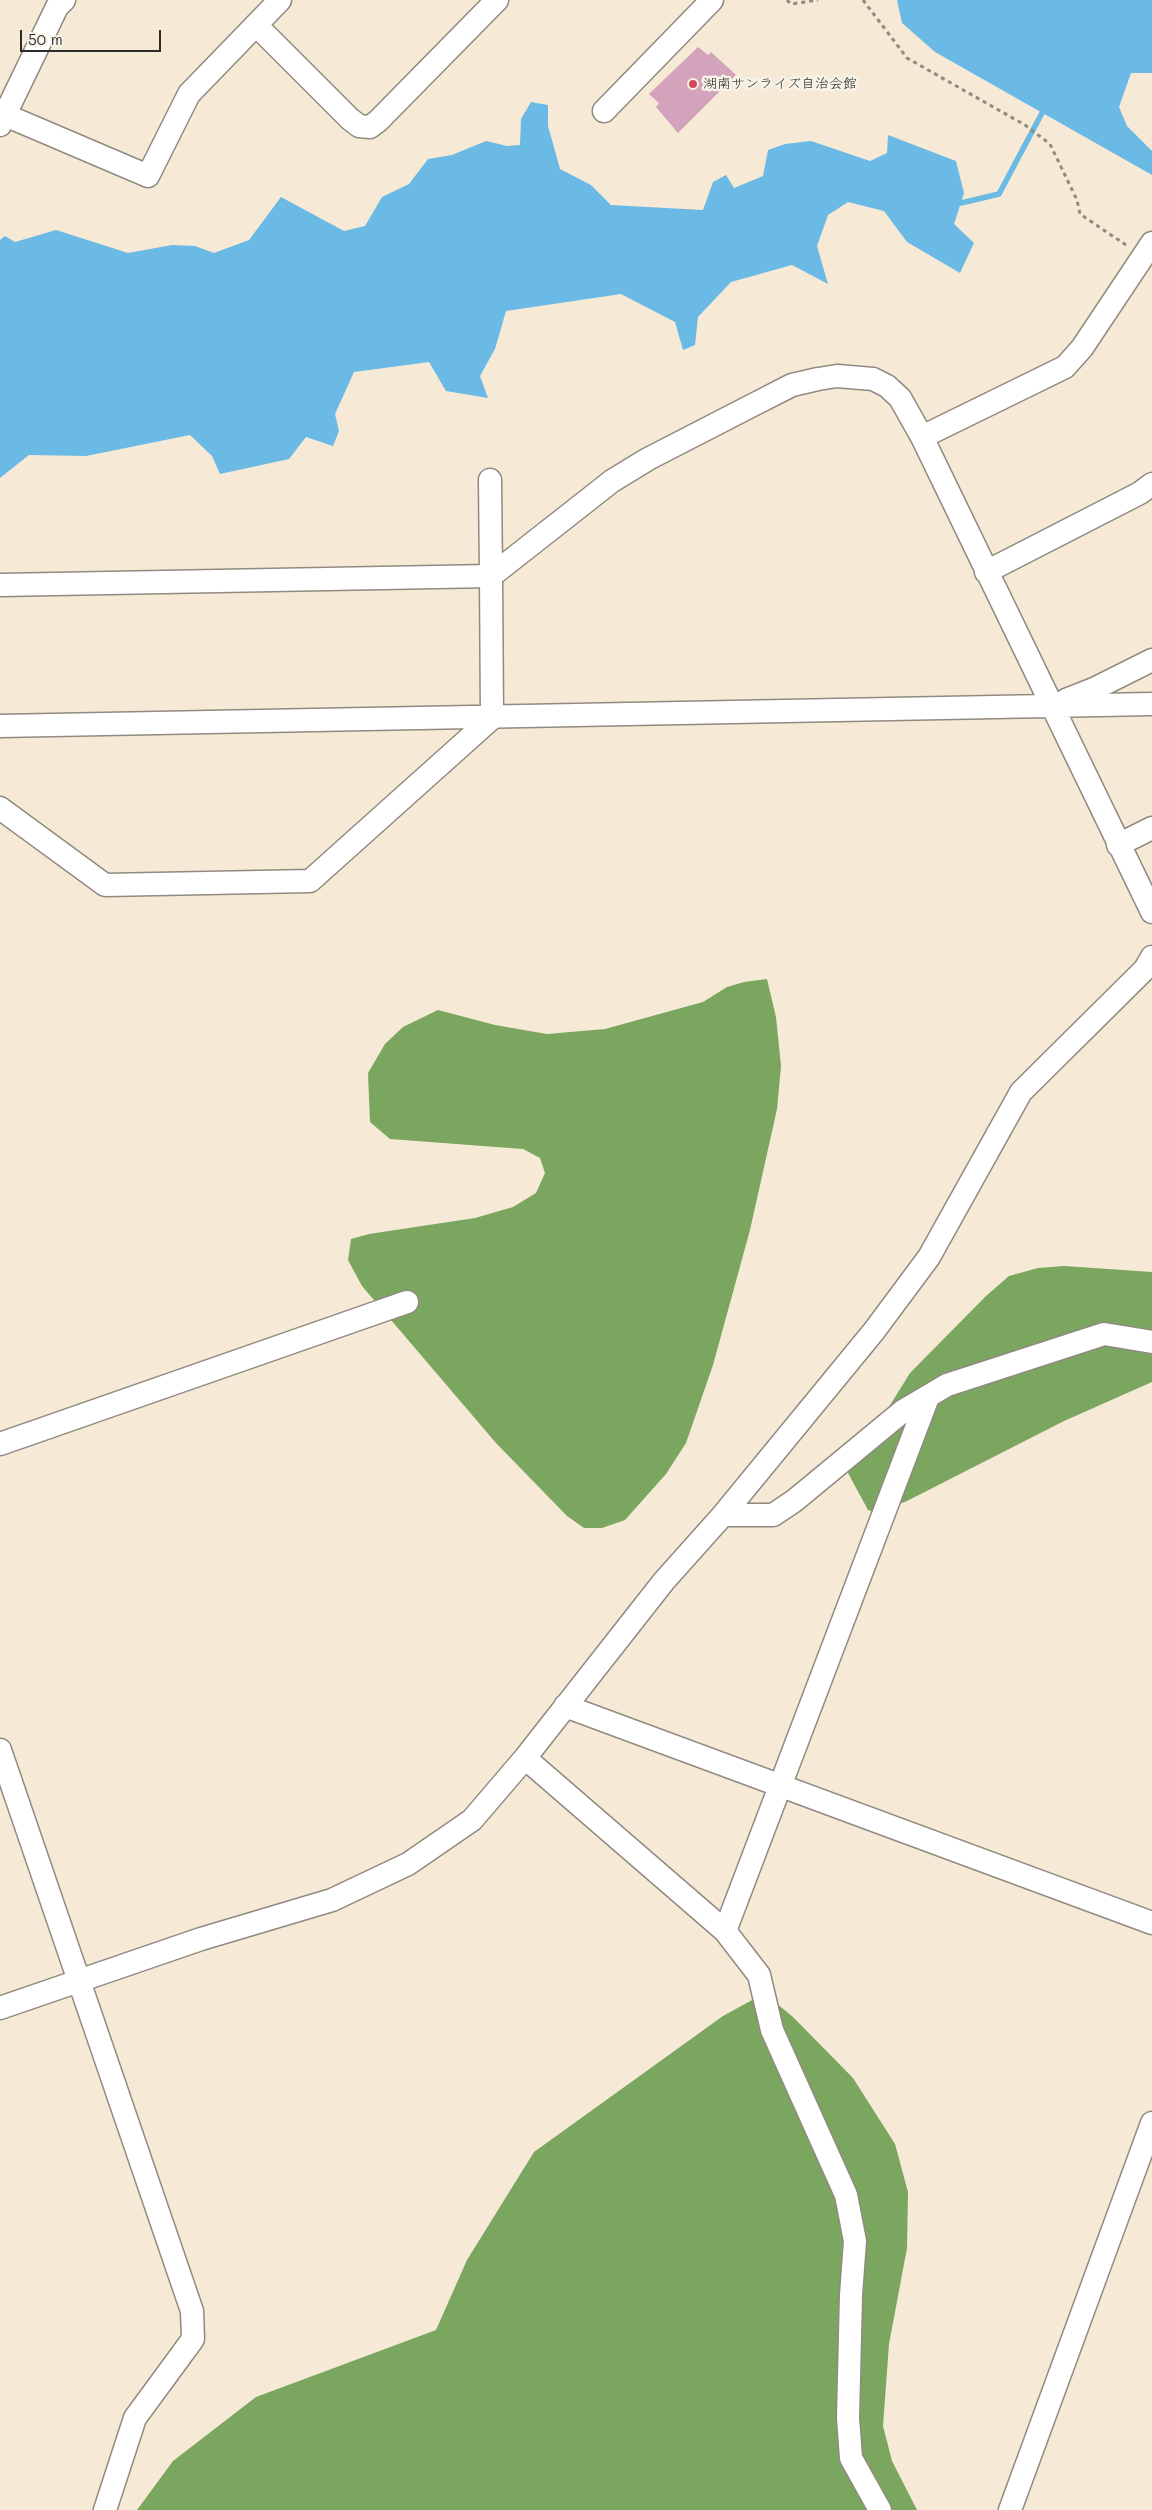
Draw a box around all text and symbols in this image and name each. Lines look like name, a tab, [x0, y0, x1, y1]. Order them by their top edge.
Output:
scale bar	[22, 20, 164, 52]
text: 50 m	[28, 29, 63, 49]
place label: 湖南サンライズ自治会館	[703, 76, 857, 92]
marker: 湖南サンライズ自治会館	[687, 78, 699, 90]

